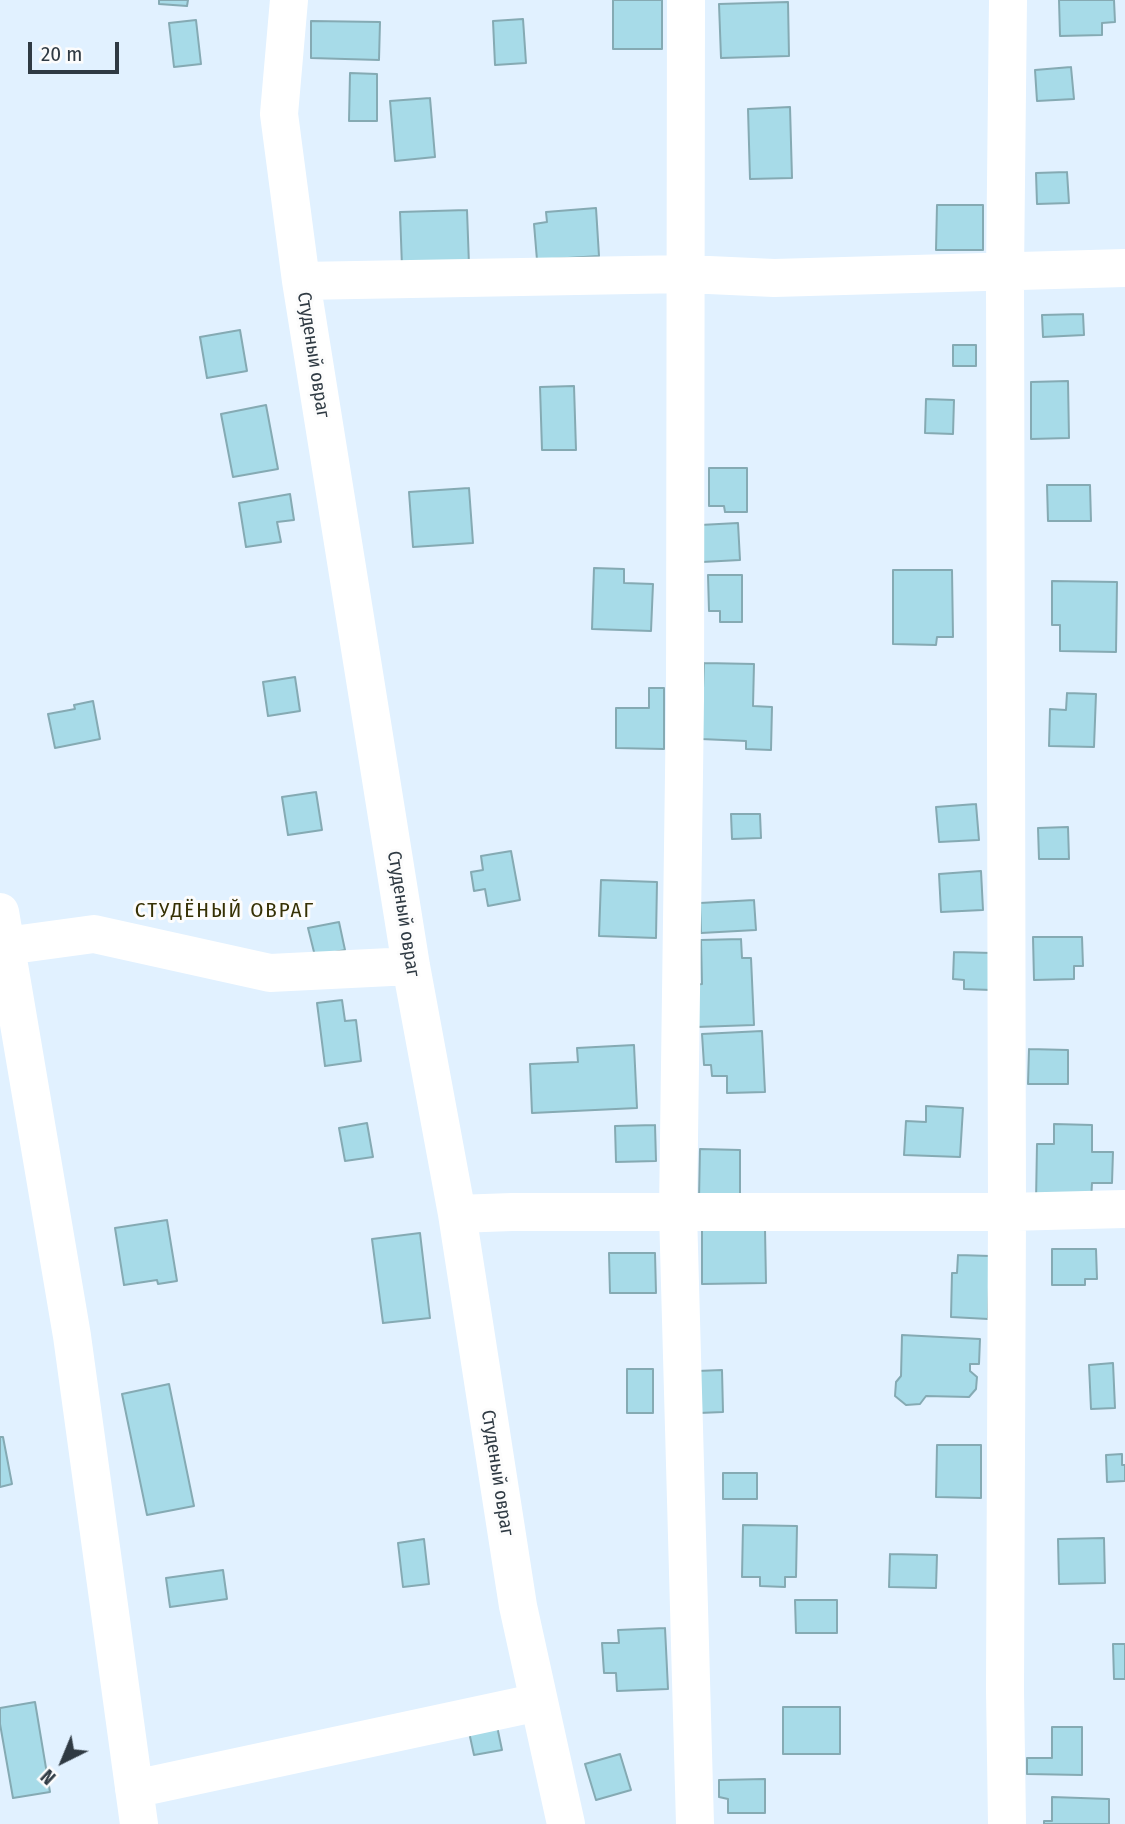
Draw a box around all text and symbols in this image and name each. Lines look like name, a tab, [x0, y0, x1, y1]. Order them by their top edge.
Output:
scale bar	[32, 28, 122, 72]
text: 20 m	[41, 41, 82, 67]
street label: Студеный овраг	[292, 290, 334, 420]
street label: Студеный овраг	[382, 849, 424, 979]
district label: СТУДЁНЫЙ ОВРАГ	[136, 898, 314, 924]
street label: Студеный овраг	[476, 1408, 518, 1538]
north arrow	[28, 1726, 98, 1796]
text: N	[36, 1764, 60, 1789]

